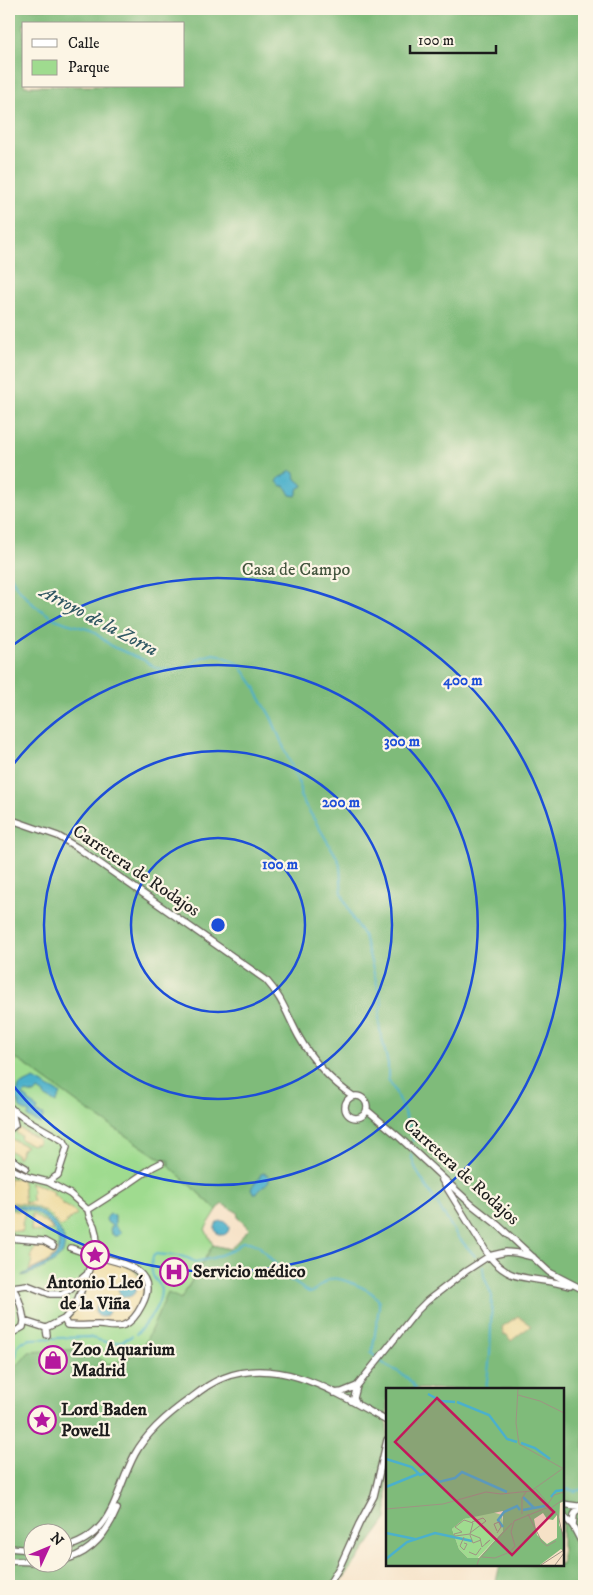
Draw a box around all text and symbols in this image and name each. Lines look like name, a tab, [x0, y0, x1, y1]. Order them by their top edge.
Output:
legend	[22, 22, 185, 88]
scale bar	[410, 22, 497, 54]
text: 100 m	[418, 31, 454, 50]
text: Calle	[68, 34, 100, 53]
text: Parque	[68, 58, 109, 77]
park label: Casa de Campo	[242, 559, 350, 581]
water label: Arroyo de la Zorra	[35, 579, 162, 662]
text: 400 m	[442, 671, 483, 690]
text: 300 m	[384, 732, 421, 751]
text: 200 m	[322, 793, 361, 812]
street label: Carretera de Rodajos	[68, 820, 204, 922]
text: 100 m	[262, 855, 299, 874]
centre of rings	[209, 916, 227, 934]
street label: Carretera de Rodajos	[398, 1114, 524, 1230]
place icon: Antonio Lleó de la Viña	[80, 1240, 110, 1270]
hospital icon: Servicio médico	[159, 1257, 189, 1287]
place label: Servicio médico	[193, 1261, 306, 1283]
place label: Antonio Lleó de la Viña	[46, 1272, 144, 1315]
place label: Zoo Aquarium Madrid	[72, 1339, 176, 1382]
shop icon: Zoo Aquarium Madrid	[38, 1345, 68, 1375]
inset map	[386, 1388, 563, 1565]
place label: Lord Baden Powell	[61, 1399, 148, 1442]
place icon: Lord Baden Powell	[27, 1405, 57, 1435]
north arrow	[22, 1522, 72, 1572]
text: N	[46, 1529, 67, 1550]

